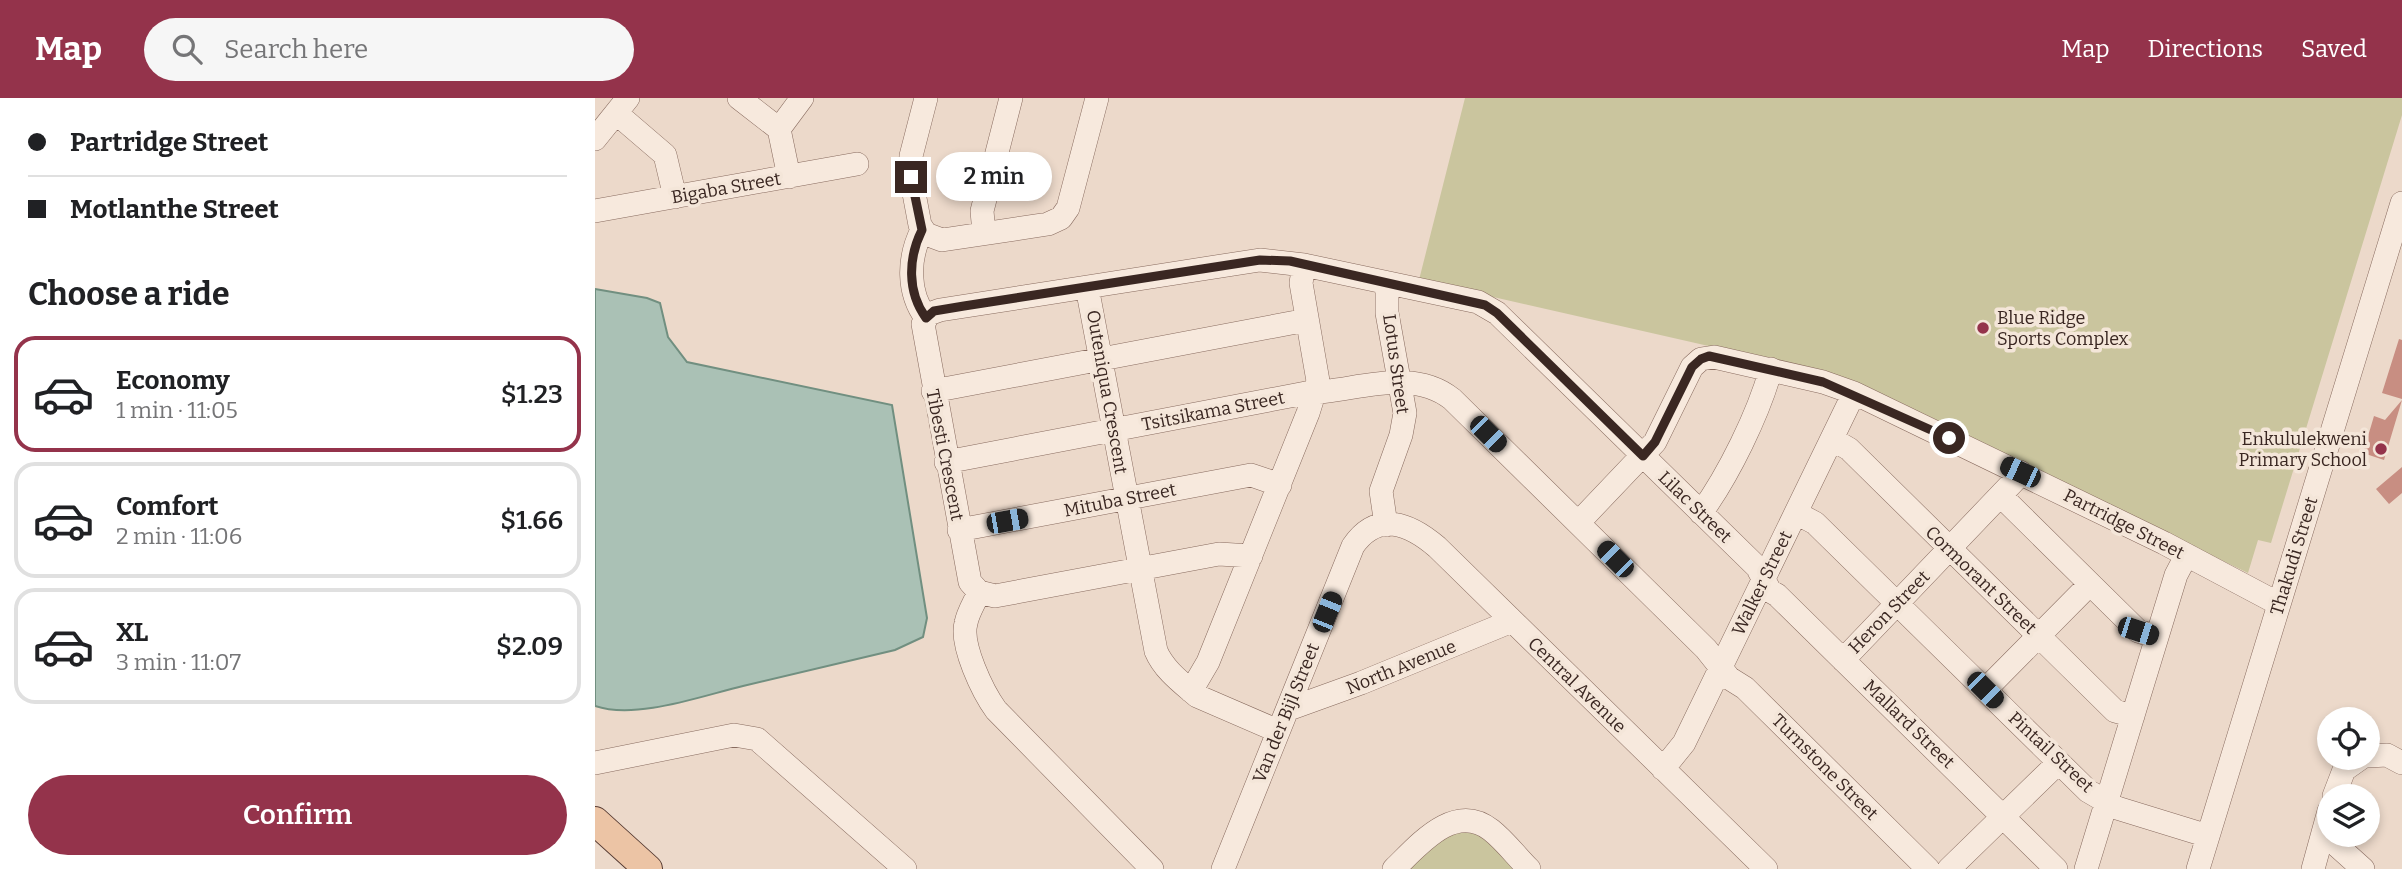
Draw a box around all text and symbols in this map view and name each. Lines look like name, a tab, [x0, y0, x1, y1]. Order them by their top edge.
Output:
search box	[144, 18, 634, 81]
text: Map	[35, 29, 102, 69]
icon: search	[168, 30, 206, 68]
text: Search here	[224, 34, 368, 65]
text: Map	[2061, 35, 2110, 63]
text: Directions	[2148, 35, 2263, 63]
text: Saved	[2301, 35, 2367, 63]
text: Partridge Street	[70, 127, 268, 158]
callout: 2 min	[935, 153, 1051, 202]
route end	[895, 161, 927, 193]
text: 2 min	[964, 162, 1024, 190]
street label: Bigaba Street	[669, 167, 783, 208]
text: Motlanthe Street	[70, 194, 279, 225]
text: Choose a ride	[28, 275, 229, 313]
place label: Blue Ridge Sports Complex	[1997, 307, 2129, 350]
street label: Outeniqua Crescent	[1082, 308, 1132, 476]
street label: Lotus Street	[1378, 313, 1414, 416]
marker: Blue Ridge Sports Complex	[1975, 320, 1991, 336]
icon: car	[32, 363, 95, 426]
text: Economy	[116, 365, 230, 396]
text: $1.23	[501, 379, 563, 410]
street label: Tsitsikama Street	[1140, 386, 1287, 436]
street label: Tibesti Crescent	[921, 387, 969, 523]
text: 1 min · 11:05	[116, 396, 238, 424]
car	[1466, 412, 1511, 456]
route start	[1933, 422, 1965, 454]
place label: Enkululekweni Primary School	[2238, 428, 2367, 471]
marker: Enkululekweni Primary School	[2373, 441, 2389, 457]
car	[1997, 454, 2044, 490]
street label: Lilac Street	[1654, 467, 1737, 548]
street label: Mituba Street	[1062, 478, 1178, 522]
street label: Partridge Street	[2060, 484, 2188, 564]
icon: car	[32, 489, 95, 552]
text: Comfort	[116, 491, 219, 522]
street label: Thakudi Street	[2266, 494, 2323, 618]
text: $1.66	[500, 505, 563, 536]
car	[985, 507, 1030, 535]
street label: Cormorant Street	[1921, 521, 2042, 639]
text: 2 min · 11:06	[116, 522, 242, 550]
street label: Walker Street	[1727, 527, 1797, 639]
car	[1593, 537, 1638, 581]
street label: Heron Street	[1844, 565, 1935, 658]
car	[1310, 589, 1345, 635]
icon: car	[32, 615, 95, 678]
car	[2115, 615, 2162, 647]
text: XL	[116, 617, 148, 648]
text: $2.09	[496, 631, 563, 662]
street label: Central Avenue	[1523, 633, 1631, 737]
street label: North Avenue	[1343, 635, 1459, 699]
street label: Van der Bijl Street	[1248, 639, 1324, 786]
text: 3 min · 11:07	[116, 648, 241, 676]
car	[1963, 668, 2008, 712]
street label: Mallard Street	[1859, 675, 1959, 773]
street label: Pintail Street	[2004, 707, 2099, 797]
map controls	[2317, 707, 2380, 847]
button: locate	[2317, 707, 2380, 770]
street label: Turnstone Street	[1767, 709, 1883, 825]
button: Confirm	[28, 775, 567, 855]
button: layers	[2317, 784, 2380, 847]

